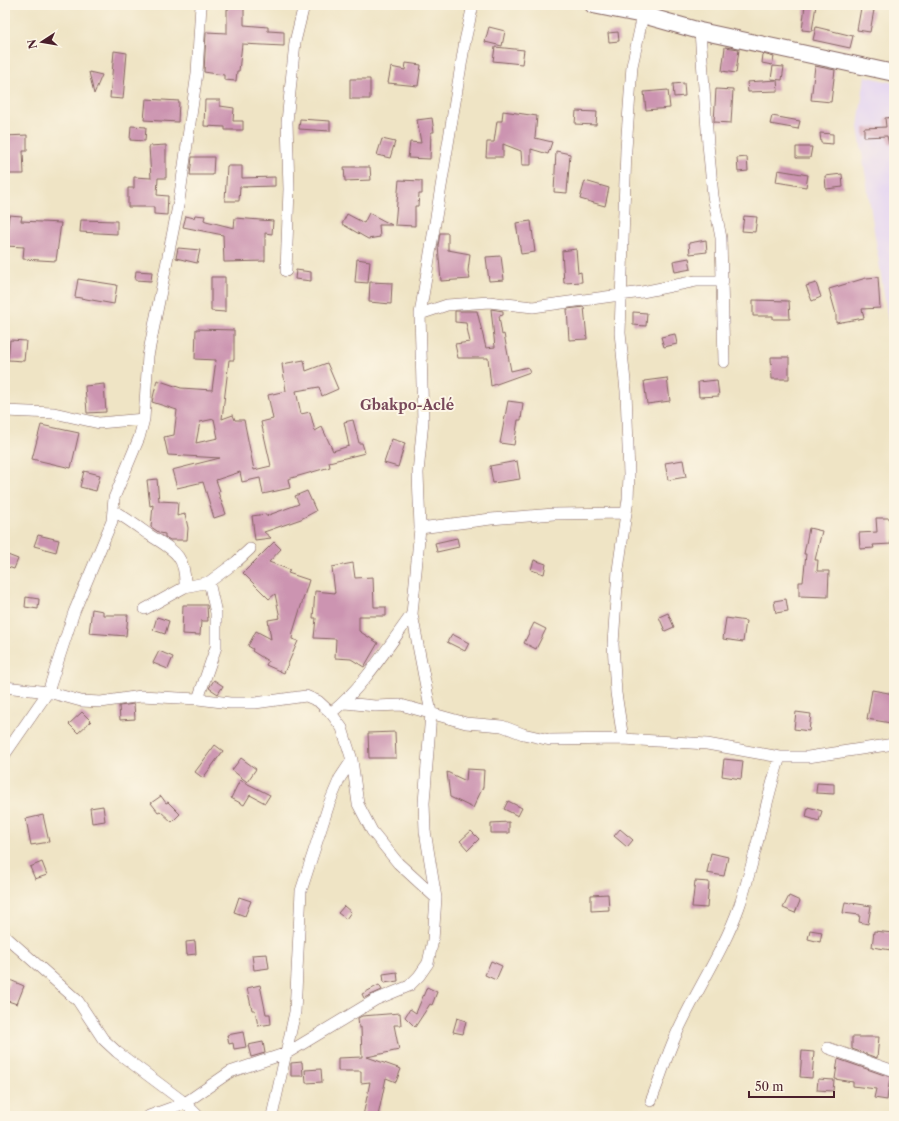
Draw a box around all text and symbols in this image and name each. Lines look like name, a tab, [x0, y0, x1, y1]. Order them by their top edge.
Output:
north arrow	[22, 22, 62, 62]
text: N	[24, 38, 40, 50]
district label: Gbakpo-Aclé	[360, 396, 454, 414]
scale bar	[749, 1073, 834, 1099]
text: 50 m	[755, 1079, 784, 1094]

